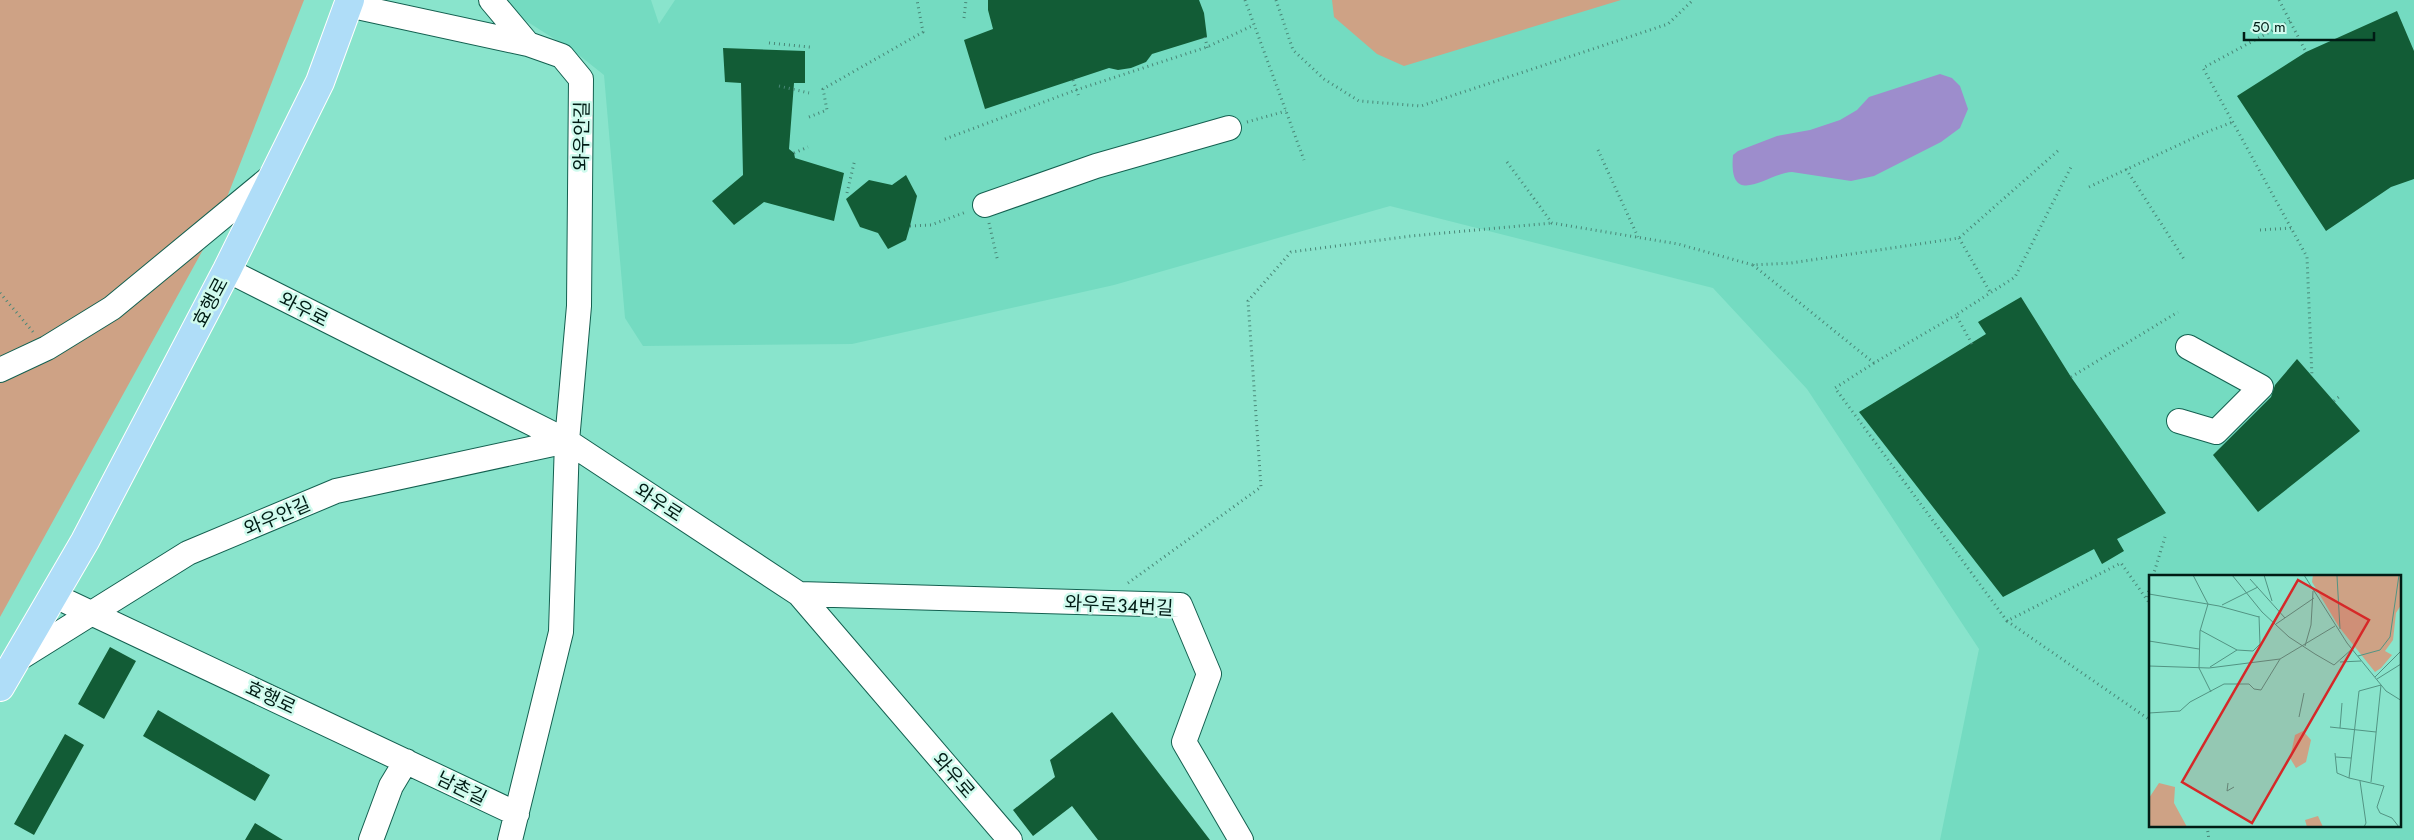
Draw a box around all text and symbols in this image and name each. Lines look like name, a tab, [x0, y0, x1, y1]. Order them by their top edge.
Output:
scale bar	[2244, 10, 2374, 42]
text: 50 m	[2252, 16, 2286, 38]
street label: 와우안길	[567, 101, 596, 171]
street label: 효행로	[186, 273, 235, 332]
street label: 와우로	[274, 286, 333, 333]
street label: 와우로	[629, 477, 688, 528]
street label: 와우안길	[240, 490, 315, 543]
inset map	[2149, 575, 2402, 828]
street label: 와우로34번길	[1064, 589, 1174, 622]
street label: 효행로	[241, 674, 300, 721]
street label: 와우로	[926, 747, 981, 804]
street label: 남촌길	[432, 765, 491, 812]

